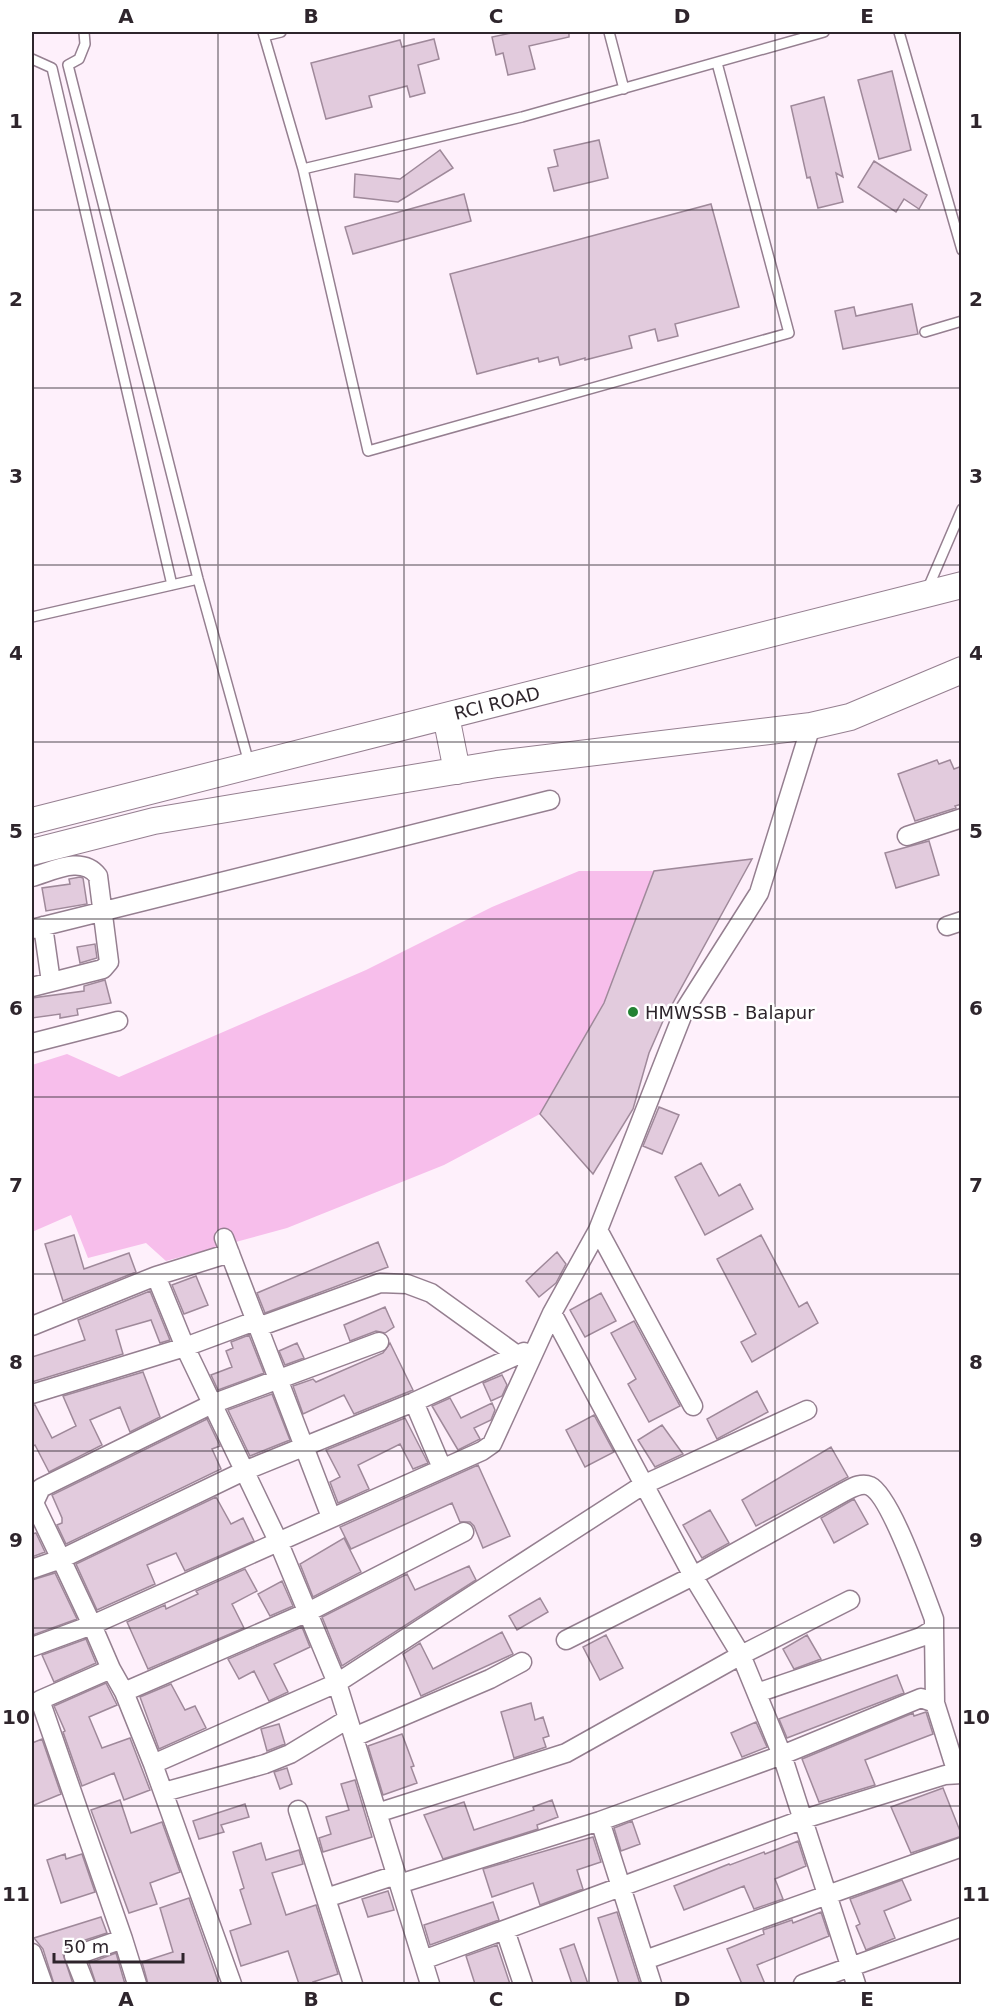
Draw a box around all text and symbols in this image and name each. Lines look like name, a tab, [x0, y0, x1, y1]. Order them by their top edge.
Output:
text: A	[118, 4, 134, 28]
text: B	[303, 4, 319, 28]
text: C	[489, 4, 503, 28]
text: D	[674, 4, 690, 28]
text: E	[860, 4, 874, 28]
text: 1	[9, 109, 23, 133]
text: 1	[969, 109, 983, 133]
text: 2	[9, 287, 23, 311]
text: 2	[969, 287, 983, 311]
text: 3	[9, 464, 23, 488]
text: 3	[969, 464, 983, 488]
text: 4	[9, 641, 23, 665]
text: 4	[969, 641, 983, 665]
street label: RCI ROAD	[452, 682, 542, 724]
text: 5	[9, 819, 23, 843]
text: 5	[969, 819, 983, 843]
text: 6	[9, 996, 23, 1020]
text: 6	[969, 996, 983, 1020]
place label: HMWSSB - Balapur	[645, 1002, 815, 1023]
marker: HMWSSB - Balapur	[626, 1005, 640, 1019]
text: 7	[9, 1173, 23, 1197]
text: 7	[969, 1173, 983, 1197]
text: 8	[9, 1350, 23, 1374]
text: 8	[969, 1350, 983, 1374]
text: 9	[9, 1528, 23, 1552]
text: 9	[969, 1528, 983, 1552]
text: 10	[2, 1705, 30, 1729]
text: 10	[962, 1705, 990, 1729]
text: 11	[2, 1882, 30, 1906]
text: 11	[962, 1882, 990, 1906]
scale bar	[54, 1926, 183, 1964]
text: 50 m	[63, 1936, 109, 1957]
text: A	[118, 1987, 134, 2011]
text: B	[303, 1987, 319, 2011]
text: C	[489, 1987, 503, 2011]
text: D	[674, 1987, 690, 2011]
text: E	[860, 1987, 874, 2011]

